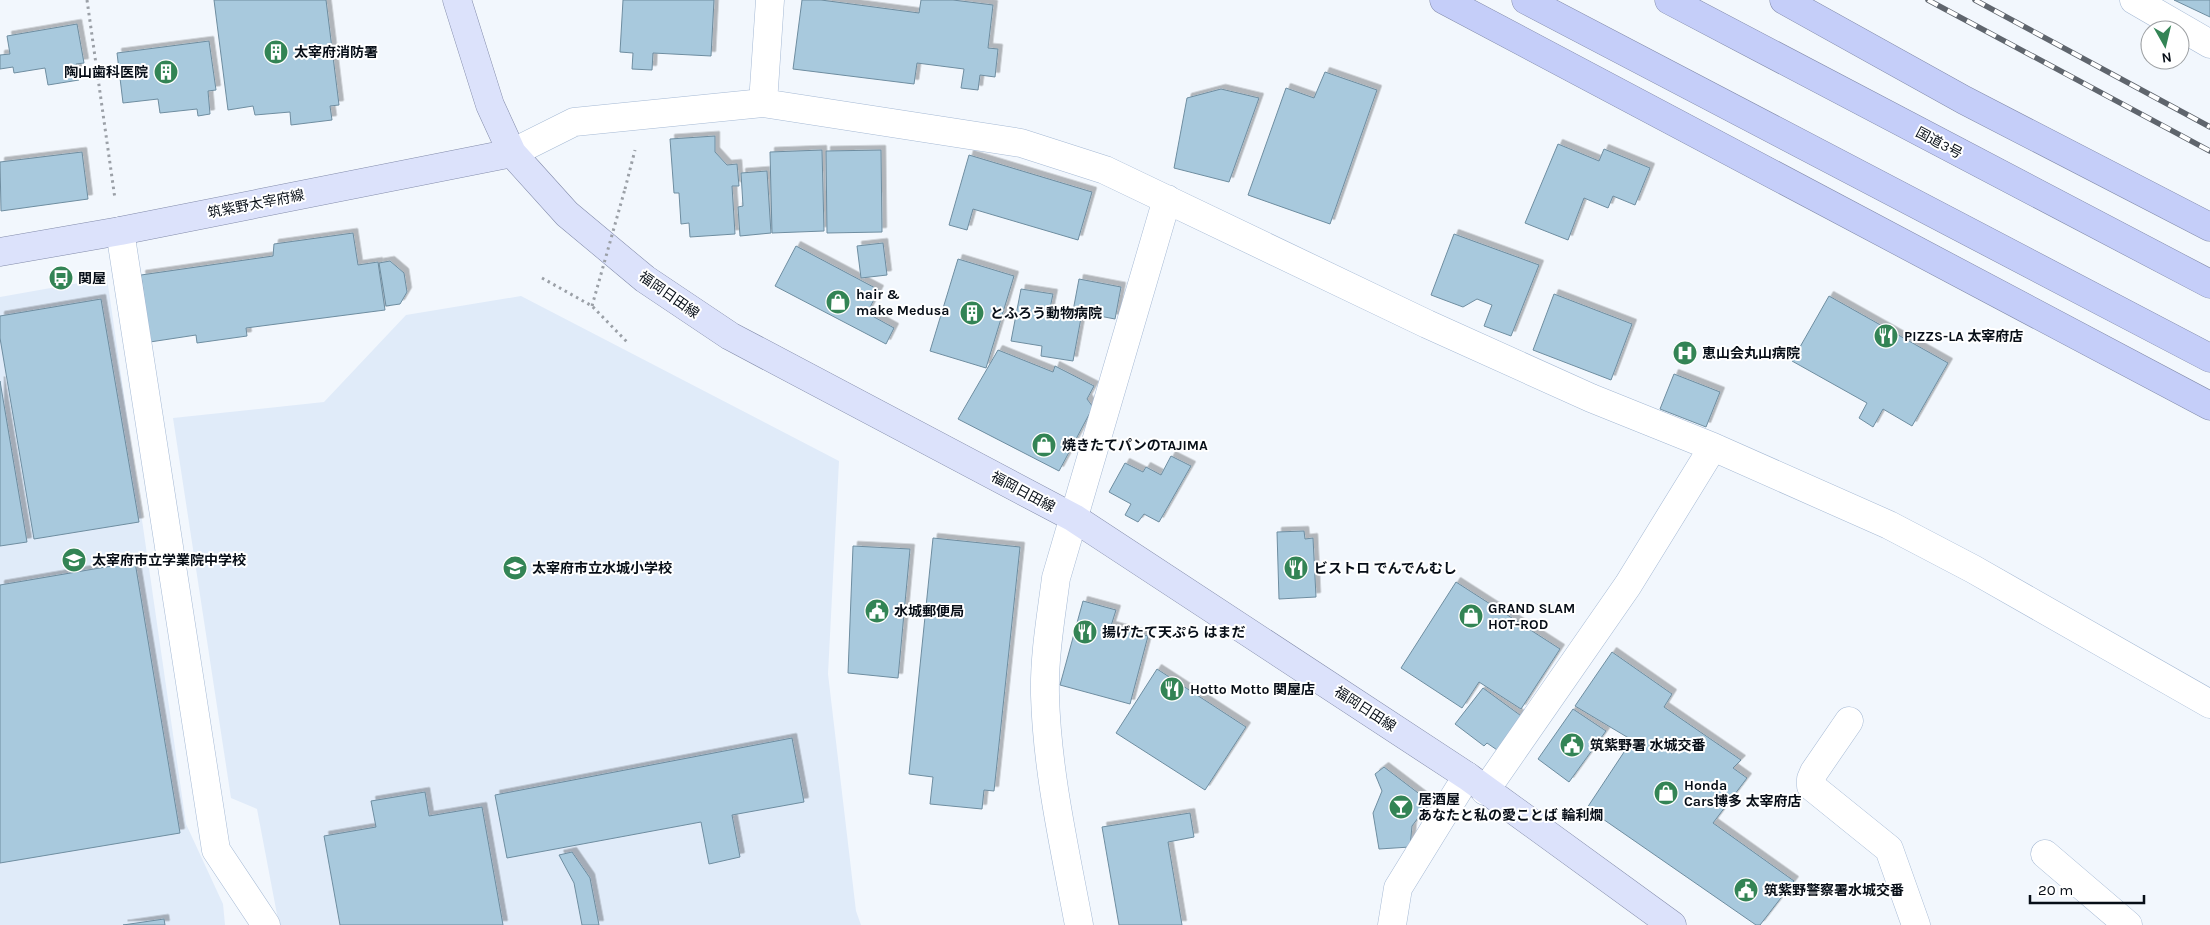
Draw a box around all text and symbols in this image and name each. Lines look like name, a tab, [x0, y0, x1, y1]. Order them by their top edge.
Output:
north arrow	[2140, 20, 2190, 70]
building icon: 太宰府消防署	[263, 39, 289, 65]
place label: 太宰府消防署	[294, 44, 378, 61]
text: N	[2161, 48, 2173, 66]
building icon: 陶山歯科医院	[153, 59, 179, 85]
place label: 陶山歯科医院	[64, 64, 148, 81]
street label: 国道3号	[1913, 124, 1965, 162]
street label: 筑紫野太宰府線	[206, 186, 306, 222]
bus stop icon: 関屋	[48, 265, 74, 291]
street label: 福岡日田線	[635, 268, 703, 322]
place label: 関屋	[78, 270, 106, 287]
place label: hair & make Medusa	[856, 286, 949, 319]
shop icon: hair & make Medusa	[825, 289, 851, 315]
building icon: とふろう動物病院	[959, 300, 985, 326]
place label: とふろう動物病院	[990, 305, 1102, 322]
restaurant icon: PIZZS-LA 太宰府店	[1873, 323, 1899, 349]
place label: PIZZS-LA 太宰府店	[1904, 328, 2023, 345]
hospital icon: 恵山会丸山病院	[1672, 340, 1698, 366]
place label: 恵山会丸山病院	[1702, 345, 1800, 362]
shop icon: 焼きたてパンのTAJIMA	[1031, 432, 1057, 458]
place label: 焼きたてパンのTAJIMA	[1062, 437, 1208, 454]
street label: 福岡日田線	[988, 468, 1058, 516]
school or university icon: 太宰府市立学業院中学校	[61, 547, 87, 573]
place label: 太宰府市立学業院中学校	[92, 552, 246, 569]
school or university icon: 太宰府市立水城小学校	[502, 555, 528, 581]
restaurant icon: ビストロ でんでんむし	[1283, 555, 1309, 581]
place label: 太宰府市立水城小学校	[532, 560, 672, 577]
place label: ビストロ でんでんむし	[1314, 560, 1457, 577]
public building icon: 水城郵便局	[864, 598, 890, 624]
place label: GRAND SLAM HOT-ROD	[1488, 600, 1575, 633]
place label: 水城郵便局	[894, 603, 964, 620]
shop icon: GRAND SLAM HOT-ROD	[1458, 603, 1484, 629]
restaurant icon: 揚げたて天ぷら はまだ	[1072, 619, 1098, 645]
place label: 揚げたて天ぷら はまだ	[1102, 624, 1246, 641]
restaurant icon: Hotto Motto 関屋店	[1159, 676, 1185, 702]
place label: Hotto Motto 関屋店	[1190, 681, 1315, 698]
street label: 福岡日田線	[1331, 683, 1399, 735]
public building icon: 筑紫野署 水城交番	[1559, 732, 1585, 758]
place label: 筑紫野署 水城交番	[1590, 737, 1706, 754]
place label: Honda Cars博多 太宰府店	[1684, 777, 1801, 810]
shop icon: Honda Cars博多 太宰府店	[1653, 780, 1679, 806]
place label: 居酒屋 あなたと私の愛ことば 輪利燗	[1418, 791, 1604, 824]
bar icon: 居酒屋 あなたと私の愛ことば 輪利燗	[1388, 794, 1414, 820]
scale bar	[2030, 872, 2144, 904]
public building icon: 筑紫野警察署水城交番	[1733, 877, 1759, 903]
text: 20 m	[2038, 881, 2073, 899]
place label: 筑紫野警察署水城交番	[1764, 882, 1904, 899]

